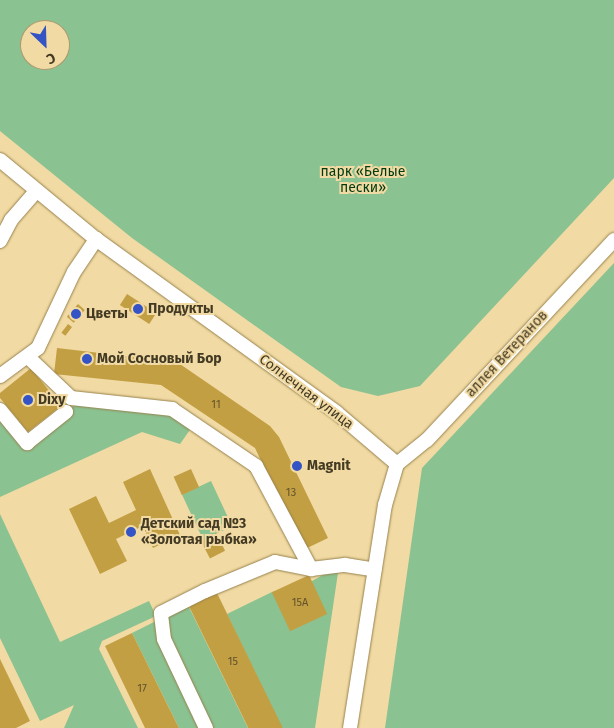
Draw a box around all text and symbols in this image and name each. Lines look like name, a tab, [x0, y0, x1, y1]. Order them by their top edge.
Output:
north arrow	[20, 20, 70, 70]
text: С	[44, 49, 58, 68]
park label: парк «Белые пески»	[321, 164, 405, 196]
place label: Продукты	[148, 301, 214, 317]
marker: Продукты	[132, 303, 144, 315]
place label: Цветы	[86, 306, 128, 322]
street label: аллея Ветеранов	[463, 307, 551, 401]
marker: Цветы	[70, 308, 82, 320]
place label: Мой Сосновый Бор	[97, 351, 222, 367]
street label: Солнечная улица	[256, 351, 356, 433]
marker: Мой Сосновый Бор	[81, 353, 93, 365]
place label: Dixy	[38, 392, 65, 408]
marker: Dixy	[22, 394, 34, 406]
house number: 11	[211, 398, 221, 412]
place label: Magnit	[307, 458, 351, 474]
marker: Magnit	[291, 460, 303, 472]
house number: 13	[286, 486, 296, 500]
place label: Детский сад №3 «Золотая рыбка»	[141, 516, 257, 548]
marker: Детский сад №3 «Золотая рыбка»	[125, 526, 137, 538]
house number: 15А	[292, 596, 308, 610]
house number: 15	[228, 655, 238, 669]
house number: 17	[137, 682, 147, 696]

